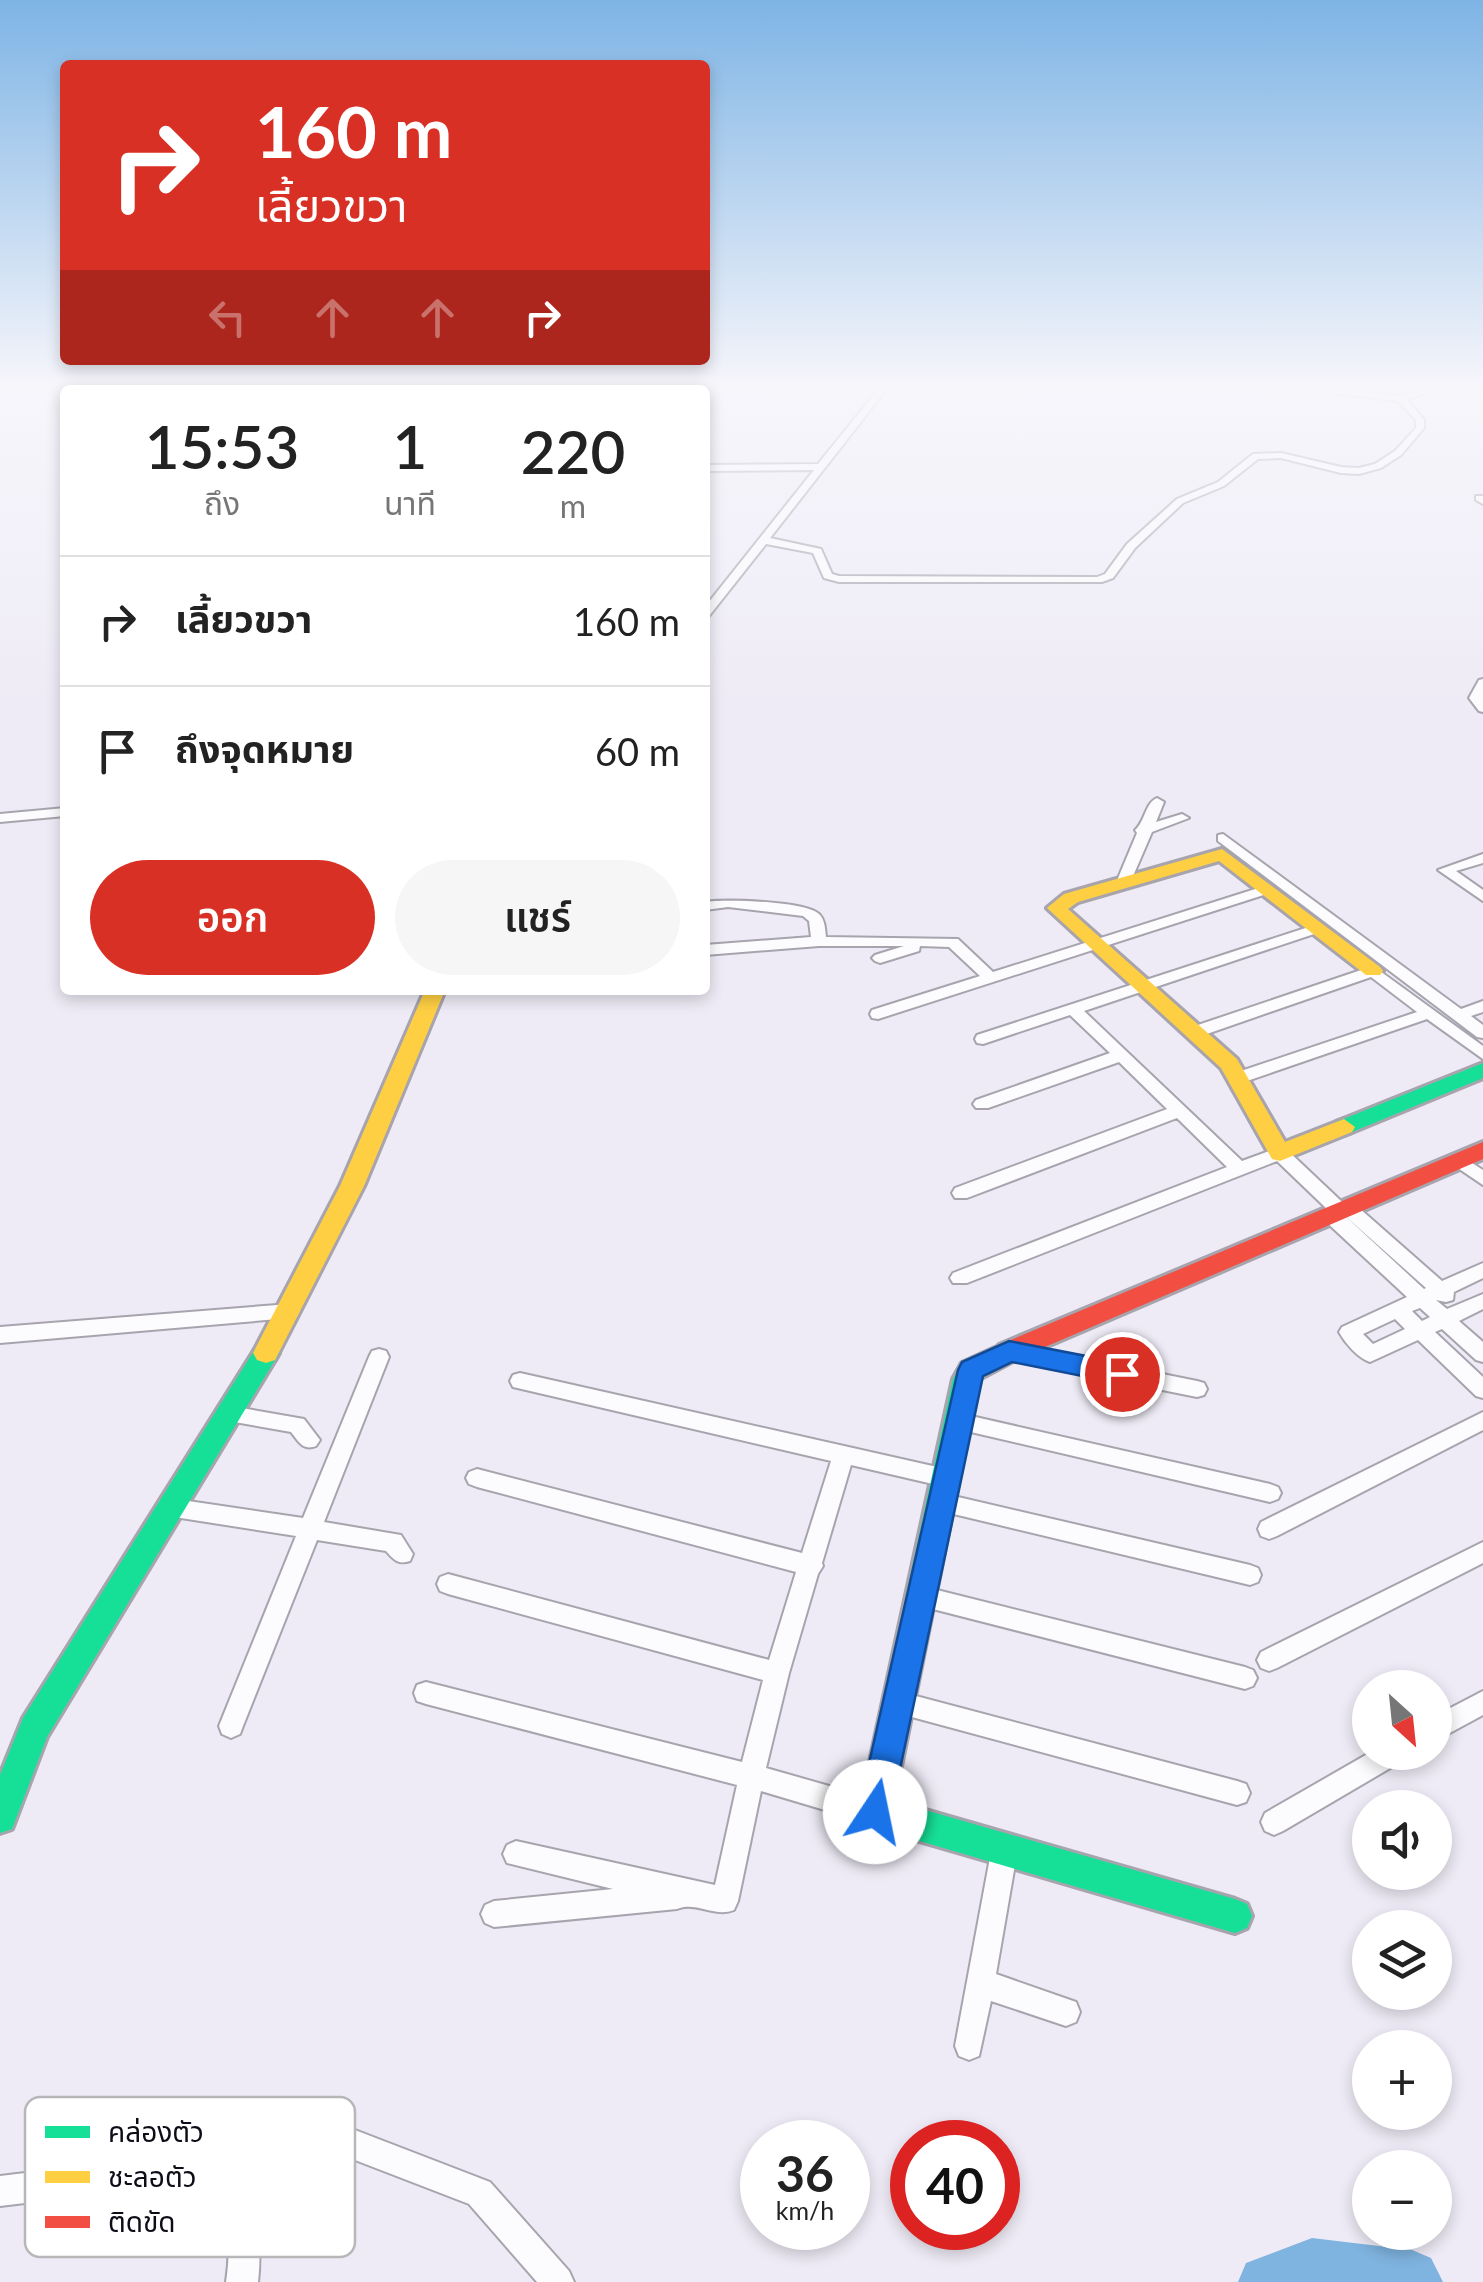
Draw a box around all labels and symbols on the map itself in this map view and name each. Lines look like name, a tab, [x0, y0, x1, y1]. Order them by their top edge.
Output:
pin	[1080, 1332, 1165, 1417]
north arrow	[1352, 1670, 1452, 1770]
position arrow	[823, 1760, 927, 1864]
legend	[25, 2097, 355, 2257]
text: คล่องตัว	[108, 2114, 204, 2148]
speed limit sign: 40	[890, 2120, 1020, 2250]
text: ชะลอตัว	[108, 2159, 197, 2193]
text: ติดขัด	[108, 2204, 176, 2238]

